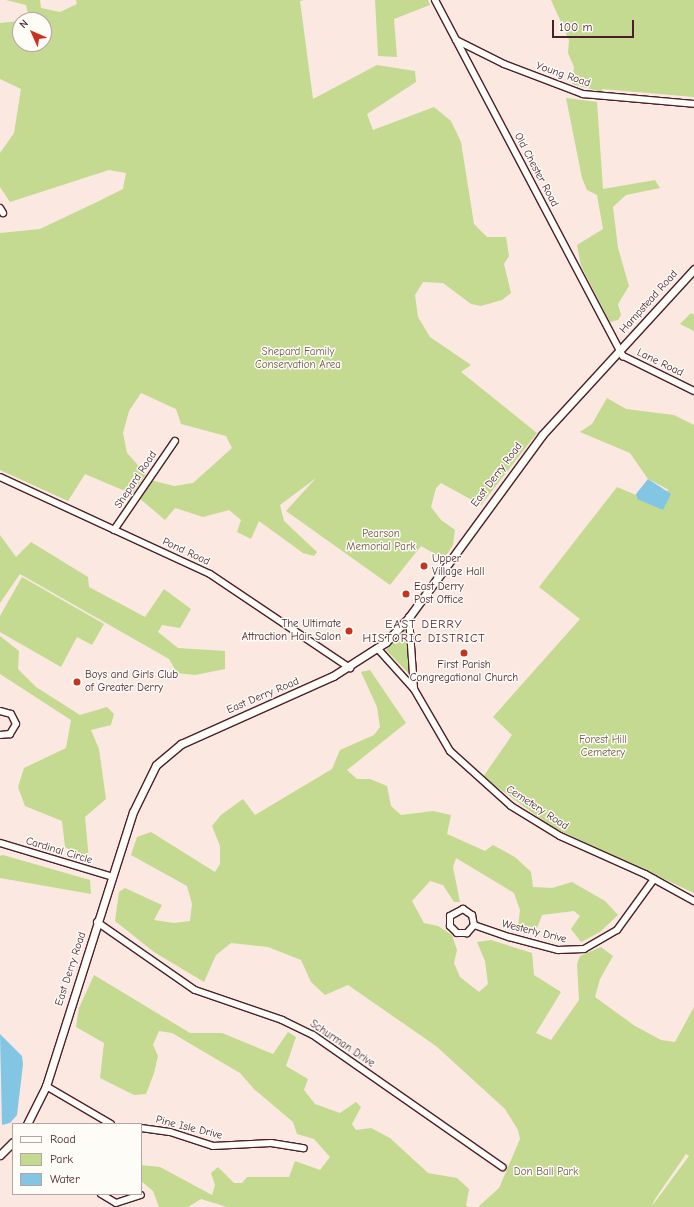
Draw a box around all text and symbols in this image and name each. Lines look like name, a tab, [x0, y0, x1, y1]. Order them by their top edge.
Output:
north arrow	[12, 12, 52, 52]
scale bar	[554, 12, 636, 38]
text: N	[17, 17, 31, 31]
text: 100 m	[559, 20, 592, 34]
street label: Young Road	[534, 60, 592, 90]
street label: Old Chester Road	[511, 131, 561, 209]
street label: Hampstead Road	[617, 268, 681, 336]
park label: Shepard Family Conservation Area	[255, 346, 341, 372]
street label: Lane Road	[635, 346, 685, 380]
street label: East Derry Road	[468, 440, 526, 510]
street label: Shepard Road	[112, 449, 160, 511]
park label: Pearson Memorial Park	[346, 528, 416, 554]
street label: Pond Road	[160, 535, 212, 569]
place label: Upper Village Hall	[432, 553, 484, 579]
marker: Upper Village Hall	[419, 561, 429, 571]
place label: East Derry Post Office	[414, 581, 464, 607]
marker: East Derry Post Office	[401, 589, 411, 599]
place label: The Ultimate Attraction Hair Salon	[242, 618, 341, 644]
district label: EAST DERRY HISTORIC DISTRICT	[362, 618, 486, 646]
marker: The Ultimate Attraction Hair Salon	[344, 626, 354, 636]
marker: First Parish Congregational Church	[459, 648, 469, 658]
place label: First Parish Congregational Church	[410, 659, 518, 685]
place label: Boys and Girls Club of Greater Derry	[85, 669, 178, 695]
street label: East Derry Road	[225, 675, 301, 717]
marker: Boys and Girls Club of Greater Derry	[72, 677, 82, 687]
park label: Forest Hill Cemetery	[579, 734, 627, 760]
street label: Cemetery Road	[503, 783, 571, 833]
street label: Cardinal Circle	[24, 835, 94, 867]
street label: Westerly Drive	[500, 918, 568, 946]
street label: East Derry Road	[53, 930, 89, 1008]
street label: Schurman Drive	[307, 1017, 377, 1071]
street label: Pine Isle Drive	[154, 1113, 224, 1143]
legend	[12, 1123, 142, 1195]
text: Road	[50, 1132, 76, 1146]
text: Park	[50, 1152, 73, 1166]
park label: Don Ball Park	[514, 1165, 578, 1179]
text: Water	[50, 1172, 80, 1186]

